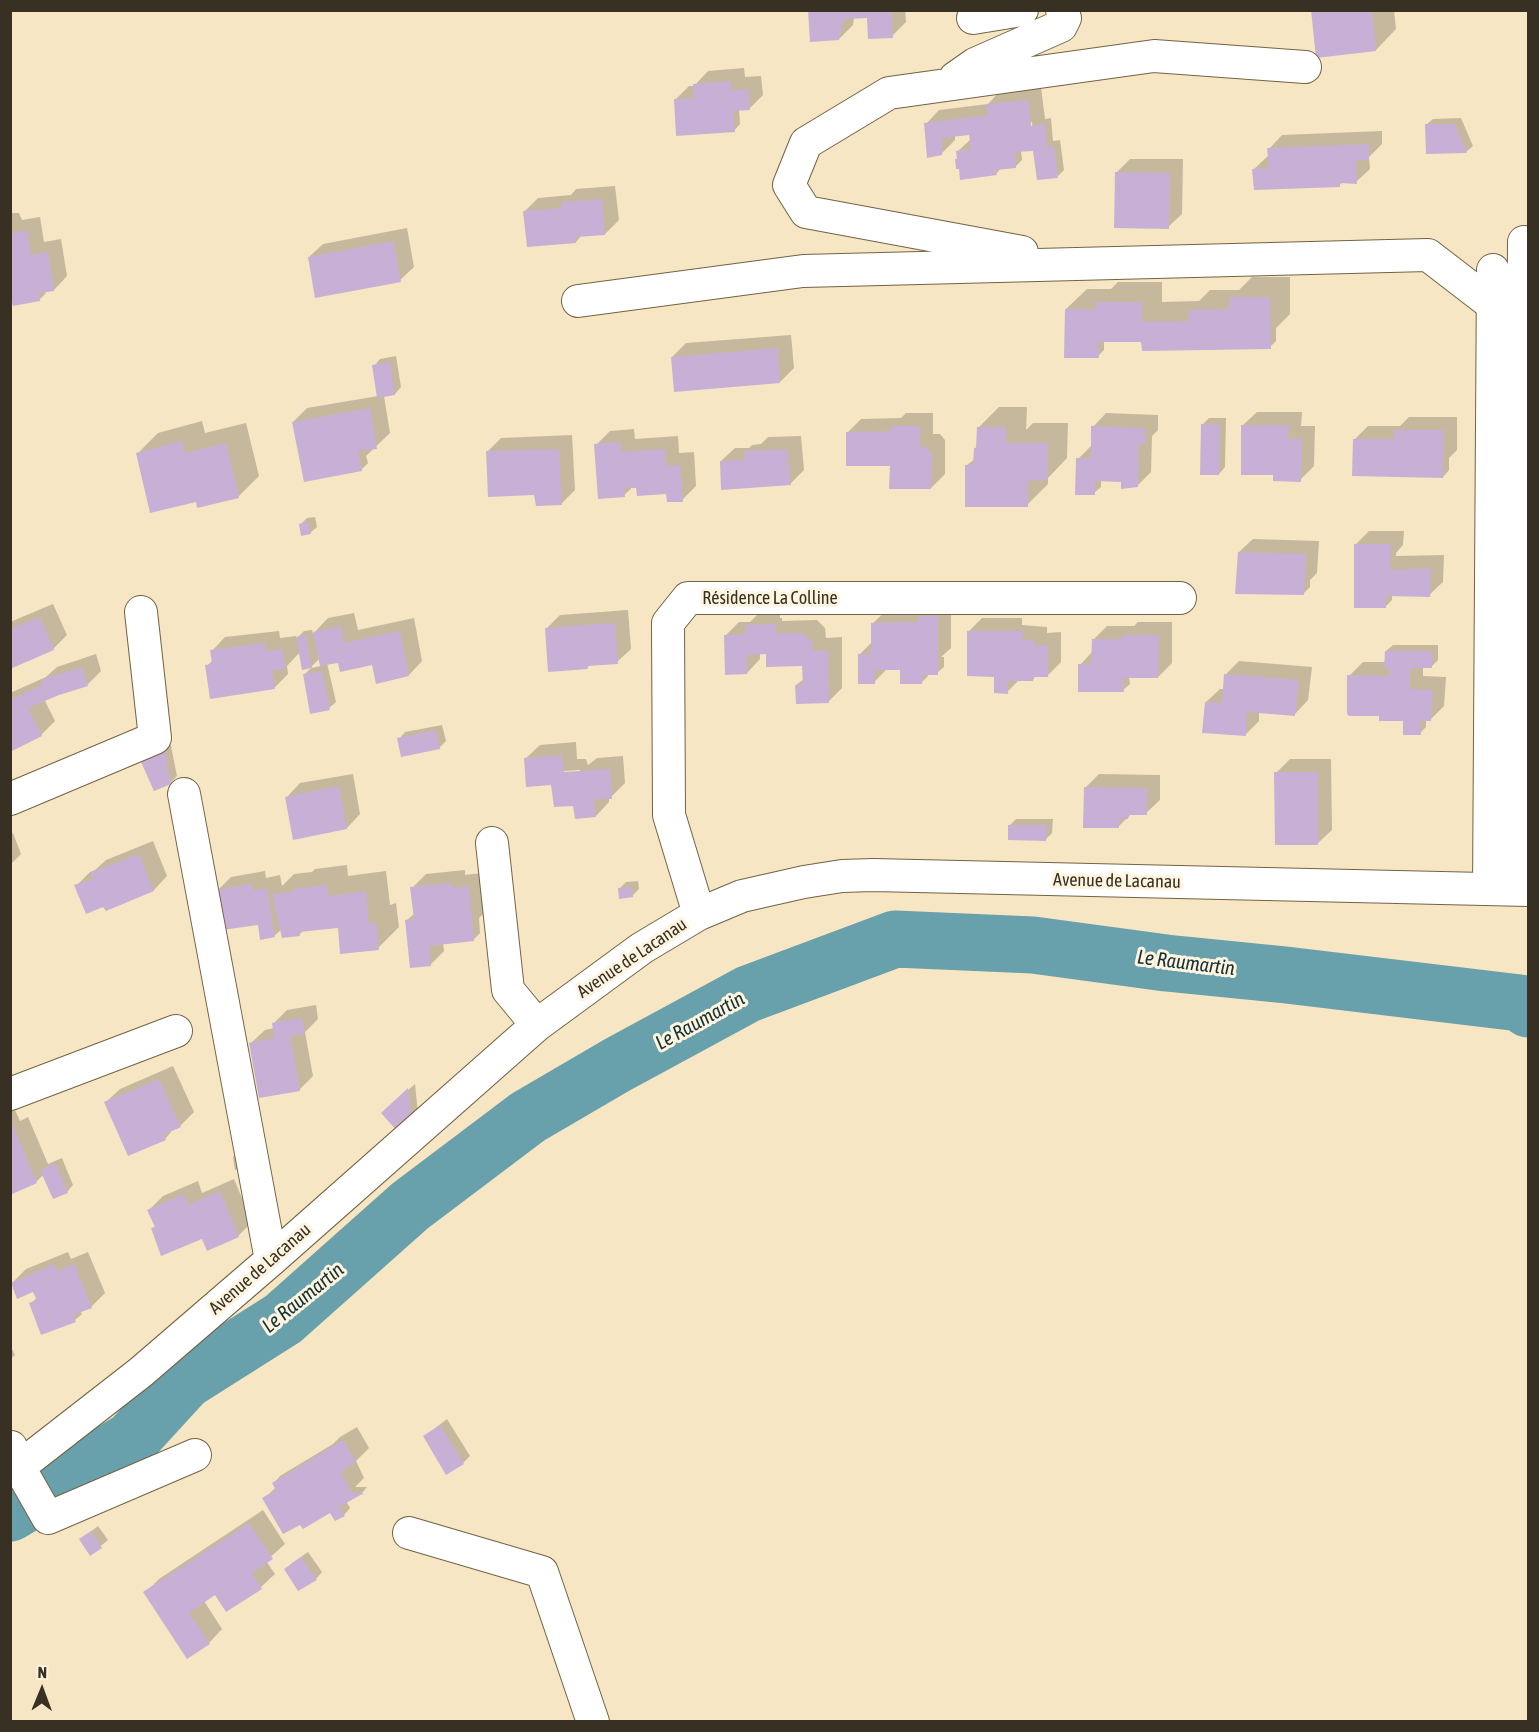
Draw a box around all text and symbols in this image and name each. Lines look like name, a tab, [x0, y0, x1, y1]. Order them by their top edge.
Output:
street label: Résidence La Colline	[702, 587, 838, 609]
street label: Avenue de Lacanau	[1053, 869, 1181, 893]
street label: Avenue de Lacanau	[573, 913, 691, 1003]
water label: Le Raumartin	[1136, 945, 1236, 981]
water label: Le Raumartin	[651, 987, 749, 1055]
street label: Avenue de Lacanau	[205, 1219, 315, 1319]
water label: Le Raumartin	[257, 1258, 349, 1338]
north arrow	[12, 1660, 72, 1720]
text: N	[37, 1663, 47, 1681]

